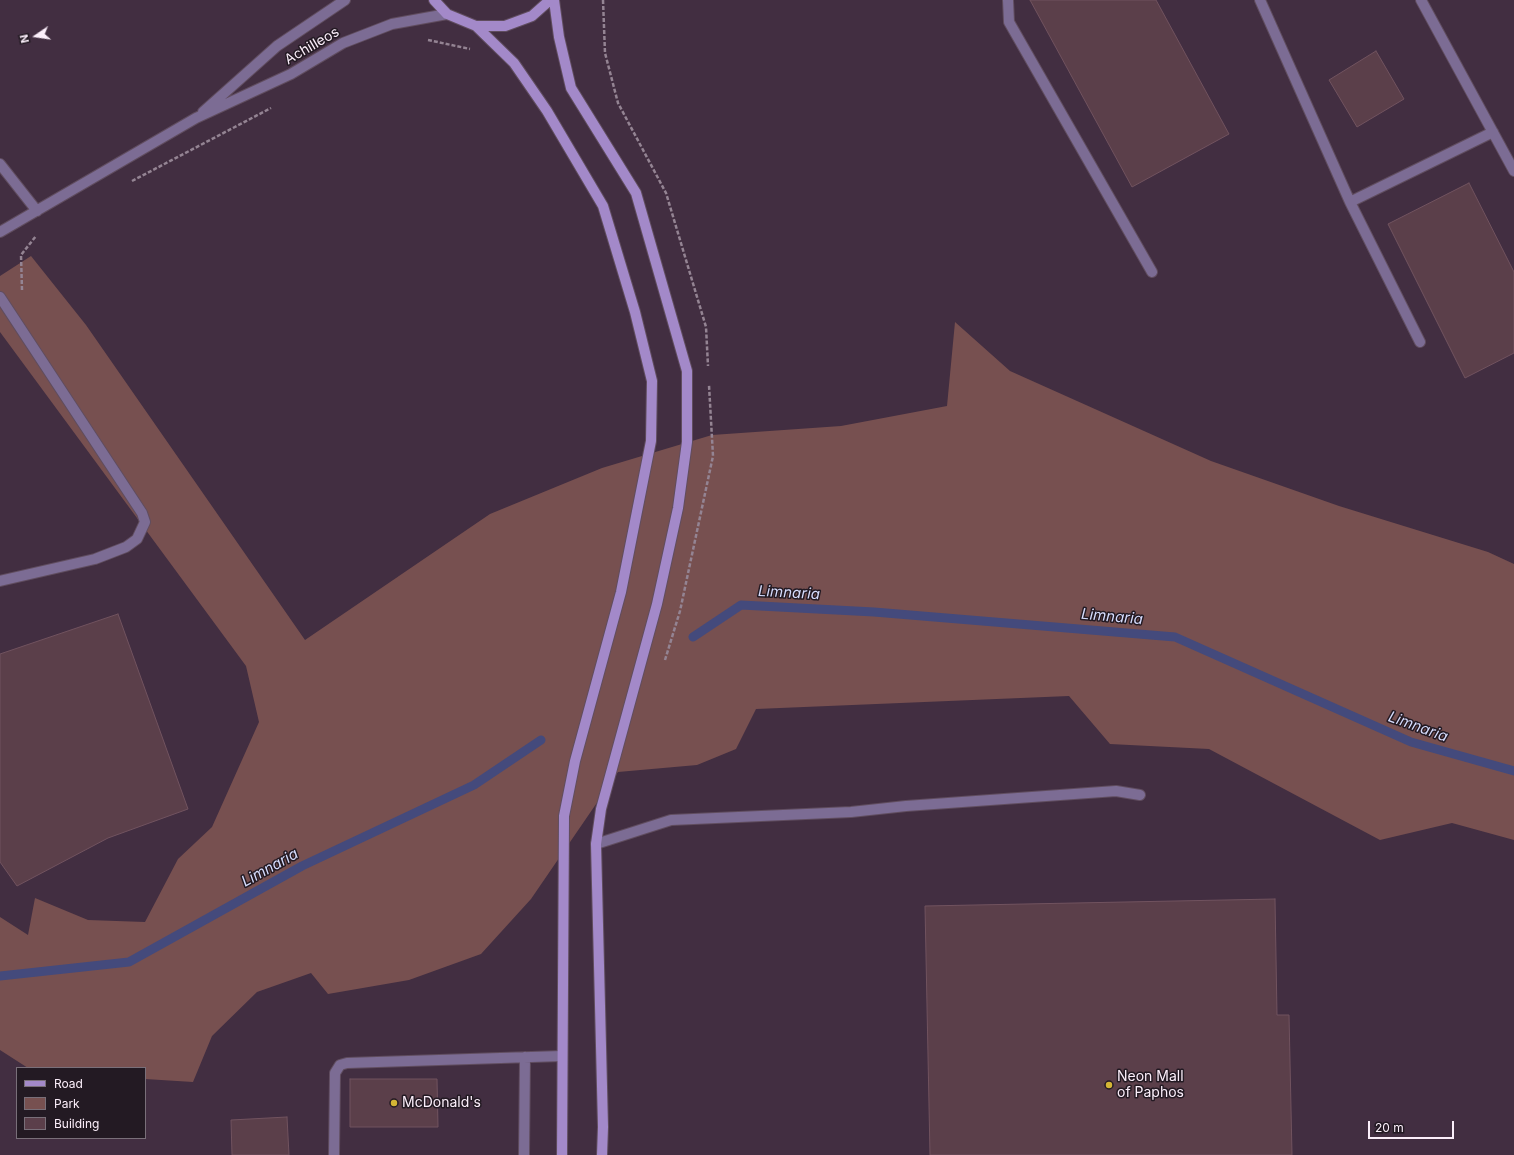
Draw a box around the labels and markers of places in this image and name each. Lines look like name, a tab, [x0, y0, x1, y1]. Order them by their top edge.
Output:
place label: Neon Mall of Paphos	[1117, 1069, 1184, 1102]
marker: Neon Mall of Paphos	[1104, 1080, 1114, 1090]
place label: McDonald's	[402, 1095, 481, 1111]
marker: McDonald's	[389, 1098, 399, 1108]

